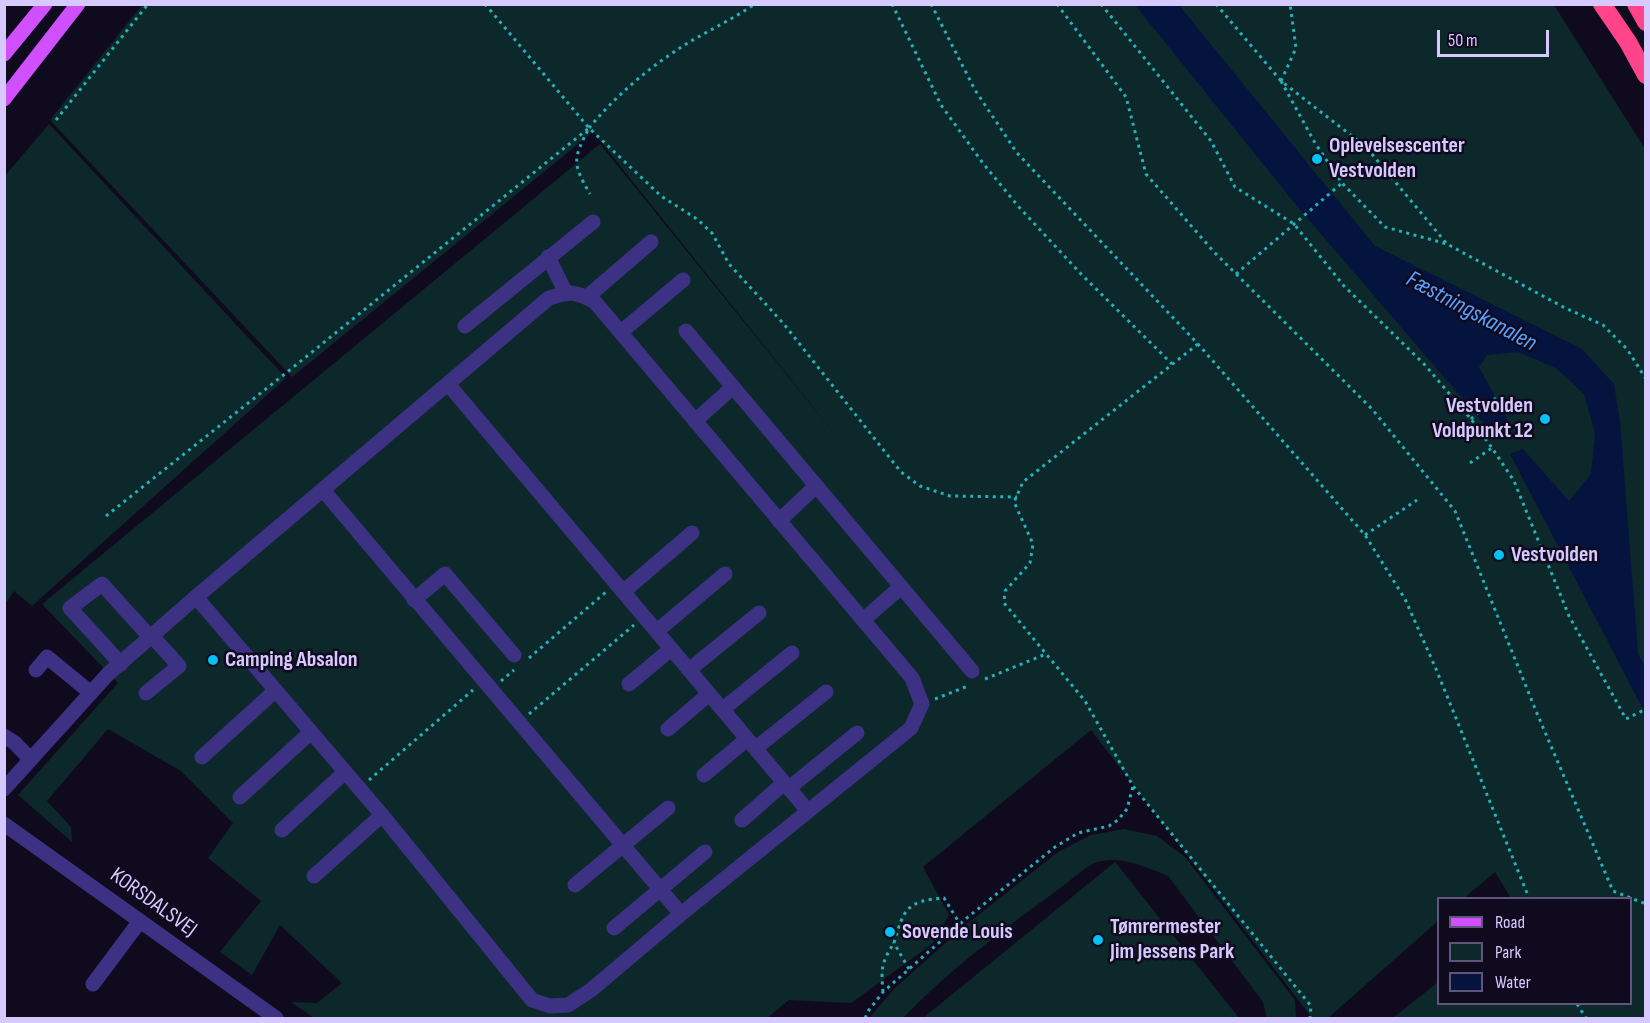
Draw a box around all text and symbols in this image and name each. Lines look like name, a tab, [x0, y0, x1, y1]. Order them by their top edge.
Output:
scale bar	[1440, 18, 1552, 56]
text: 50 m	[1448, 30, 1478, 51]
place label: Oplevelsescenter Vestvolden	[1329, 133, 1465, 184]
marker: Oplevelsescenter Vestvolden	[1310, 152, 1324, 166]
water label: Fæstningskanalen	[1401, 266, 1541, 358]
place label: Vestvolden Voldpunkt 12	[1432, 393, 1533, 445]
marker: Vestvolden Voldpunkt 12	[1538, 412, 1552, 426]
place label: Vestvolden	[1511, 542, 1598, 568]
marker: Vestvolden	[1492, 548, 1506, 562]
place label: Camping Absalon	[225, 647, 358, 673]
marker: Camping Absalon	[206, 653, 220, 667]
street label: KORSDALSVEJ	[104, 863, 202, 943]
legend	[1437, 897, 1632, 1005]
text: Road	[1495, 912, 1525, 933]
place label: Tømrermester Jim Jessens Park	[1110, 914, 1234, 966]
place label: Sovende Louis	[902, 919, 1013, 945]
marker: Sovende Louis	[883, 925, 897, 939]
marker: Tømrermester Jim Jessens Park	[1091, 933, 1105, 947]
text: Park	[1495, 942, 1521, 963]
text: Water	[1495, 972, 1531, 993]

